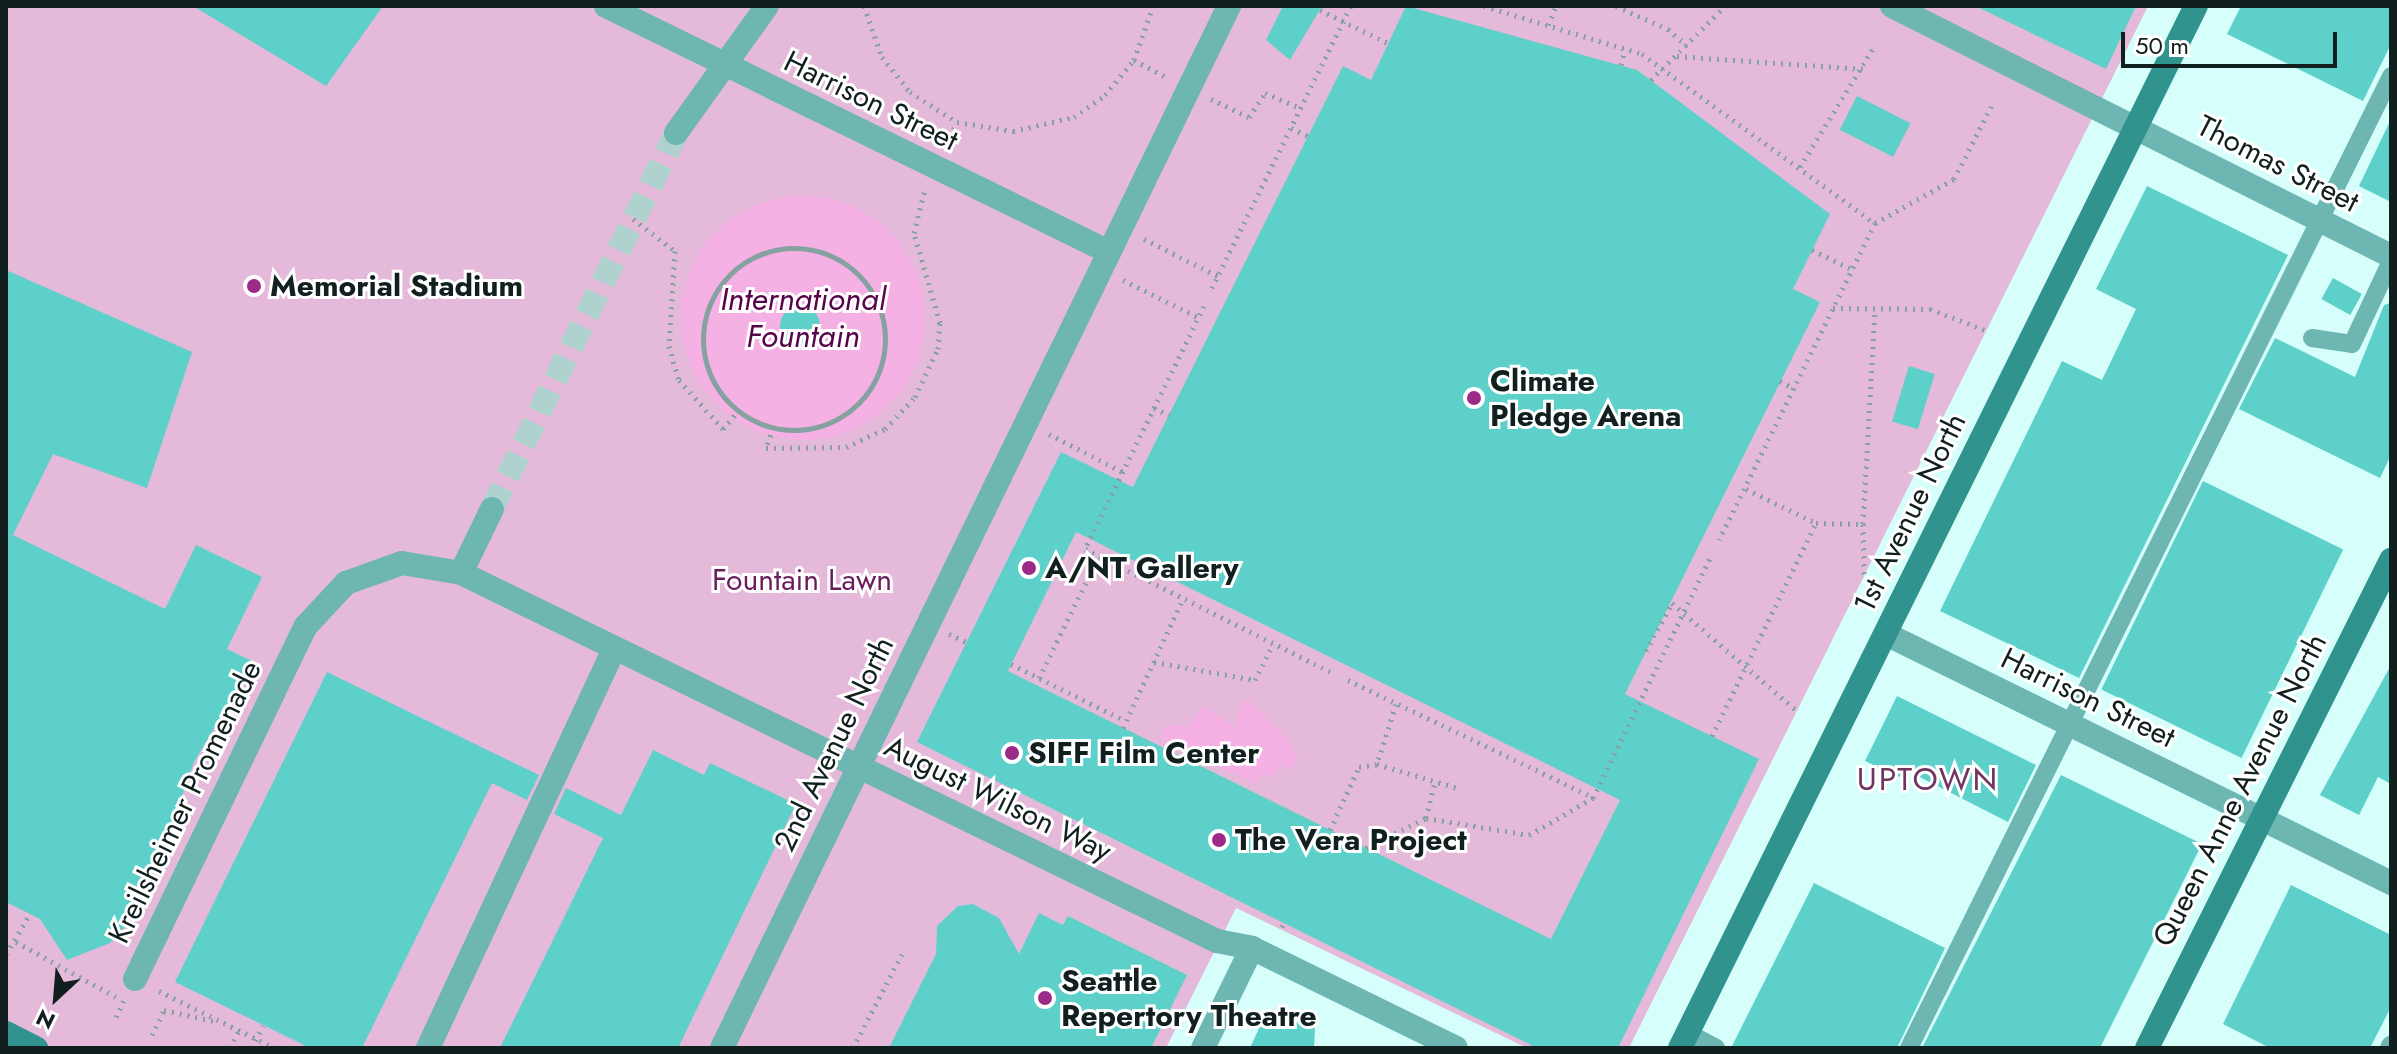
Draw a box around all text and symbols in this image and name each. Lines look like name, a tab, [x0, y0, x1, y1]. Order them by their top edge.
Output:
scale bar	[2125, 16, 2341, 66]
text: 50 m	[2135, 28, 2189, 63]
street label: Harrison Street	[778, 43, 964, 159]
street label: Thomas Street	[2191, 108, 2365, 220]
place label: Memorial Stadium	[270, 268, 523, 304]
marker: Memorial Stadium	[245, 277, 263, 295]
water label: International Fountain	[720, 281, 886, 356]
place label: Climate Pledge Arena	[1490, 363, 1682, 434]
marker: Climate Pledge Arena	[1465, 389, 1483, 407]
street label: 1st Avenue North	[1846, 408, 1974, 618]
place label: A/NT Gallery	[1045, 550, 1239, 586]
marker: A/NT Gallery	[1020, 559, 1038, 577]
park label: Fountain Lawn	[712, 562, 892, 598]
street label: Queen Anne Avenue North	[2145, 628, 2335, 952]
street label: 2nd Avenue North	[766, 631, 902, 857]
street label: Harrison Street	[1995, 640, 2181, 756]
street label: Kreilsheimer Promenade	[101, 655, 269, 949]
street label: August Wilson Way	[879, 728, 1117, 870]
place label: SIFF Film Center	[1028, 735, 1260, 771]
marker: SIFF Film Center	[1003, 744, 1021, 762]
district label: UPTOWN	[1857, 760, 1999, 798]
place label: The Vera Project	[1235, 822, 1467, 858]
marker: The Vera Project	[1210, 831, 1228, 849]
north arrow	[16, 958, 96, 1038]
place label: Seattle Repertory Theatre	[1061, 963, 1317, 1034]
marker: Seattle Repertory Theatre	[1036, 989, 1054, 1007]
text: N	[31, 1001, 60, 1038]

